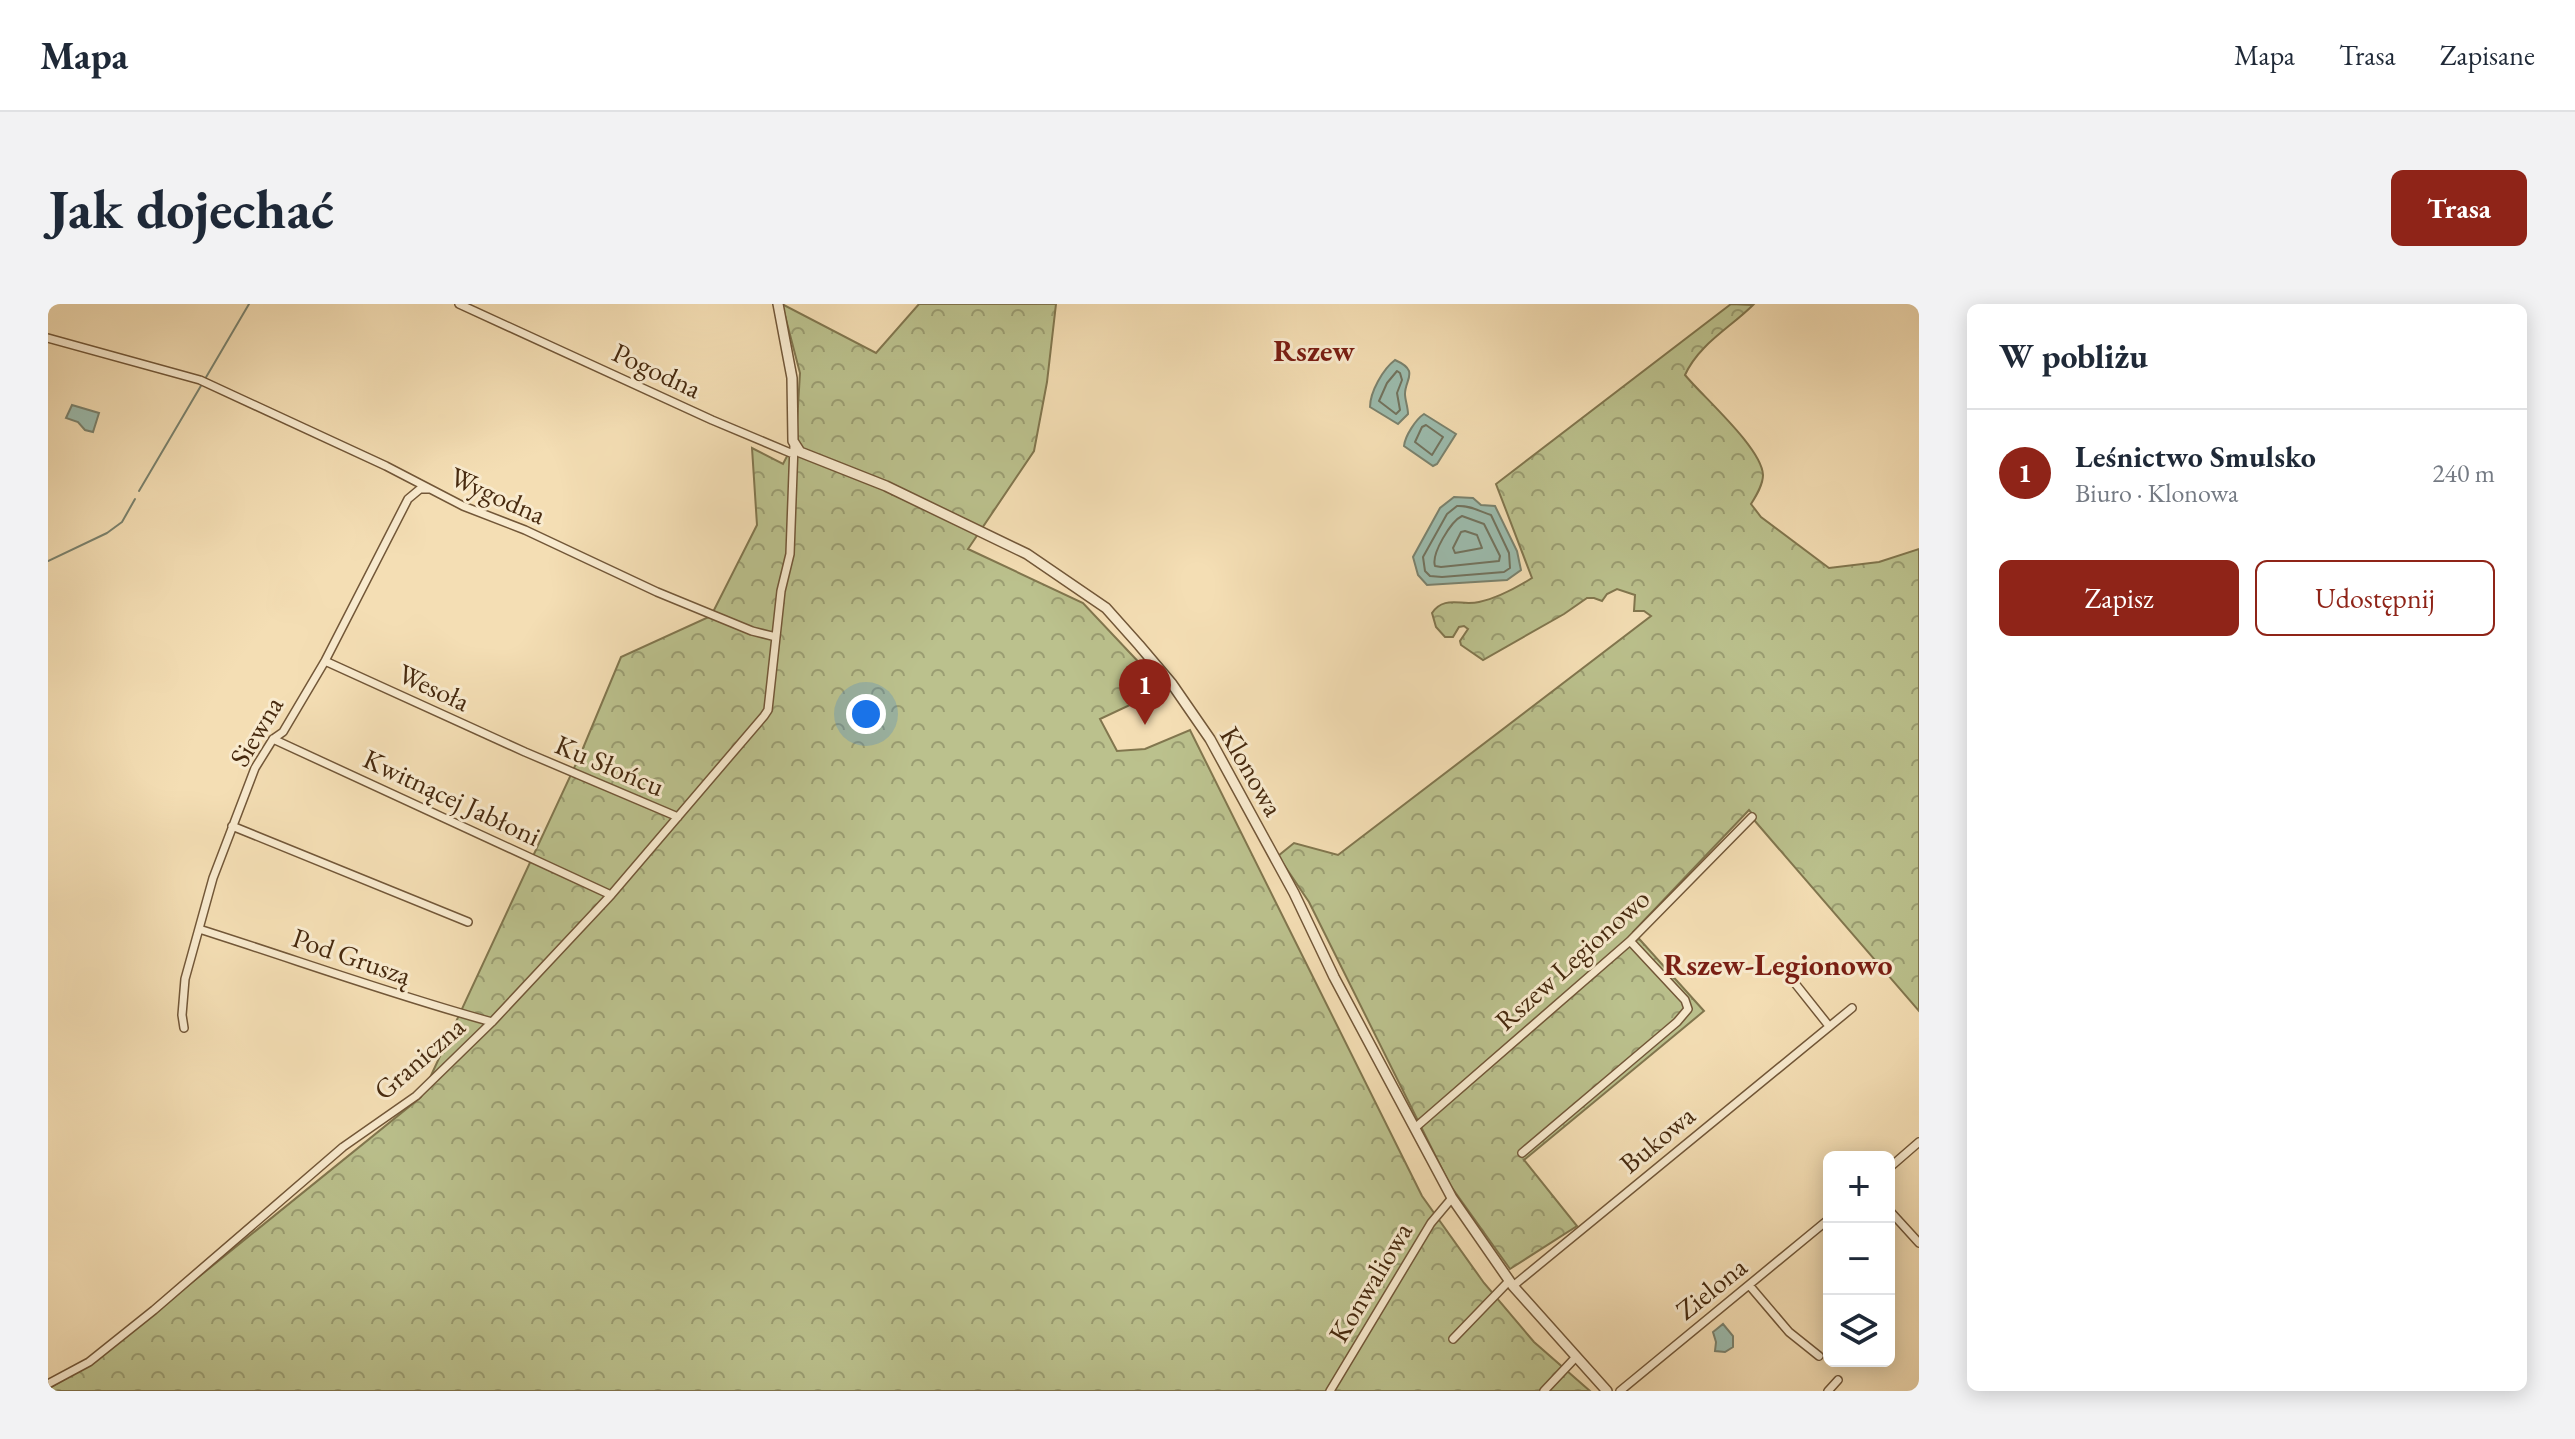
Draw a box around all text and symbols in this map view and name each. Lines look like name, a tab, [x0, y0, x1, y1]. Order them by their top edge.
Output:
text: Mapa	[40, 31, 128, 80]
text: Mapa	[2234, 37, 2295, 73]
text: Trasa	[2339, 37, 2396, 73]
text: Zapisane	[2440, 37, 2535, 73]
button: Trasa	[2391, 170, 2527, 246]
text: Jak dojechać	[48, 172, 334, 245]
district label: Rszew	[1273, 331, 1355, 370]
street label: Pogodna	[607, 334, 708, 407]
text: W pobliżu	[1999, 334, 2148, 378]
text: Leśnictwo Smulsko	[2075, 437, 2316, 476]
text: 1	[2018, 456, 2032, 490]
text: 240 m	[2432, 456, 2495, 490]
street label: Wygodna	[444, 458, 552, 532]
text: Biuro · Klonowa	[2075, 476, 2238, 510]
button: Zapisz	[1999, 560, 2239, 636]
button: Udostępnij	[2255, 560, 2495, 636]
street label: Wesoła	[392, 655, 476, 720]
pin: 1	[1119, 659, 1171, 725]
street label: Siewna	[221, 688, 291, 773]
your location	[846, 694, 886, 734]
street label: Klonowa	[1212, 720, 1292, 823]
street label: Ku Słońcu	[550, 726, 670, 804]
street label: Kwitnącej Jabłoni	[358, 740, 547, 854]
street label: Rszew Legionowo	[1487, 880, 1657, 1038]
street label: Pod Gruszą	[288, 919, 417, 993]
district label: Rszew-Legionowo	[1663, 945, 1893, 984]
street label: Graniczna	[366, 1008, 473, 1108]
street label: Bukowa	[1612, 1096, 1703, 1181]
map controls	[1823, 1151, 1895, 1367]
button: +	[1823, 1151, 1895, 1223]
street label: Konwaliowa	[1320, 1215, 1420, 1349]
button: −	[1823, 1223, 1895, 1295]
street label: Zielona	[1668, 1248, 1755, 1328]
button: layers	[1823, 1295, 1895, 1367]

